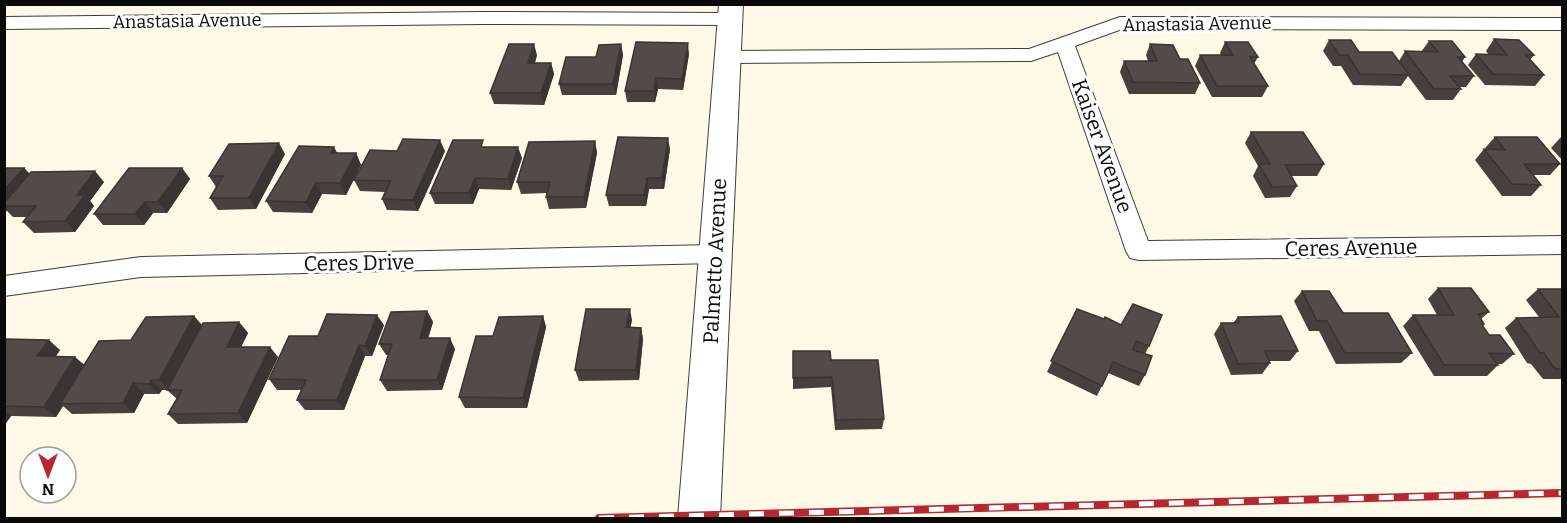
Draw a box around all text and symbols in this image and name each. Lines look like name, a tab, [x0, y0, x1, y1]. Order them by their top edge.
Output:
street label: Anastasia Avenue	[112, 9, 262, 33]
street label: Anastasia Avenue	[1122, 12, 1272, 36]
street label: Kaiser Avenue	[1066, 76, 1138, 216]
street label: Palmetto Avenue	[698, 177, 732, 345]
street label: Ceres Avenue	[1284, 234, 1418, 262]
street label: Ceres Drive	[303, 249, 415, 277]
north arrow	[18, 445, 78, 505]
text: N	[42, 480, 54, 499]

